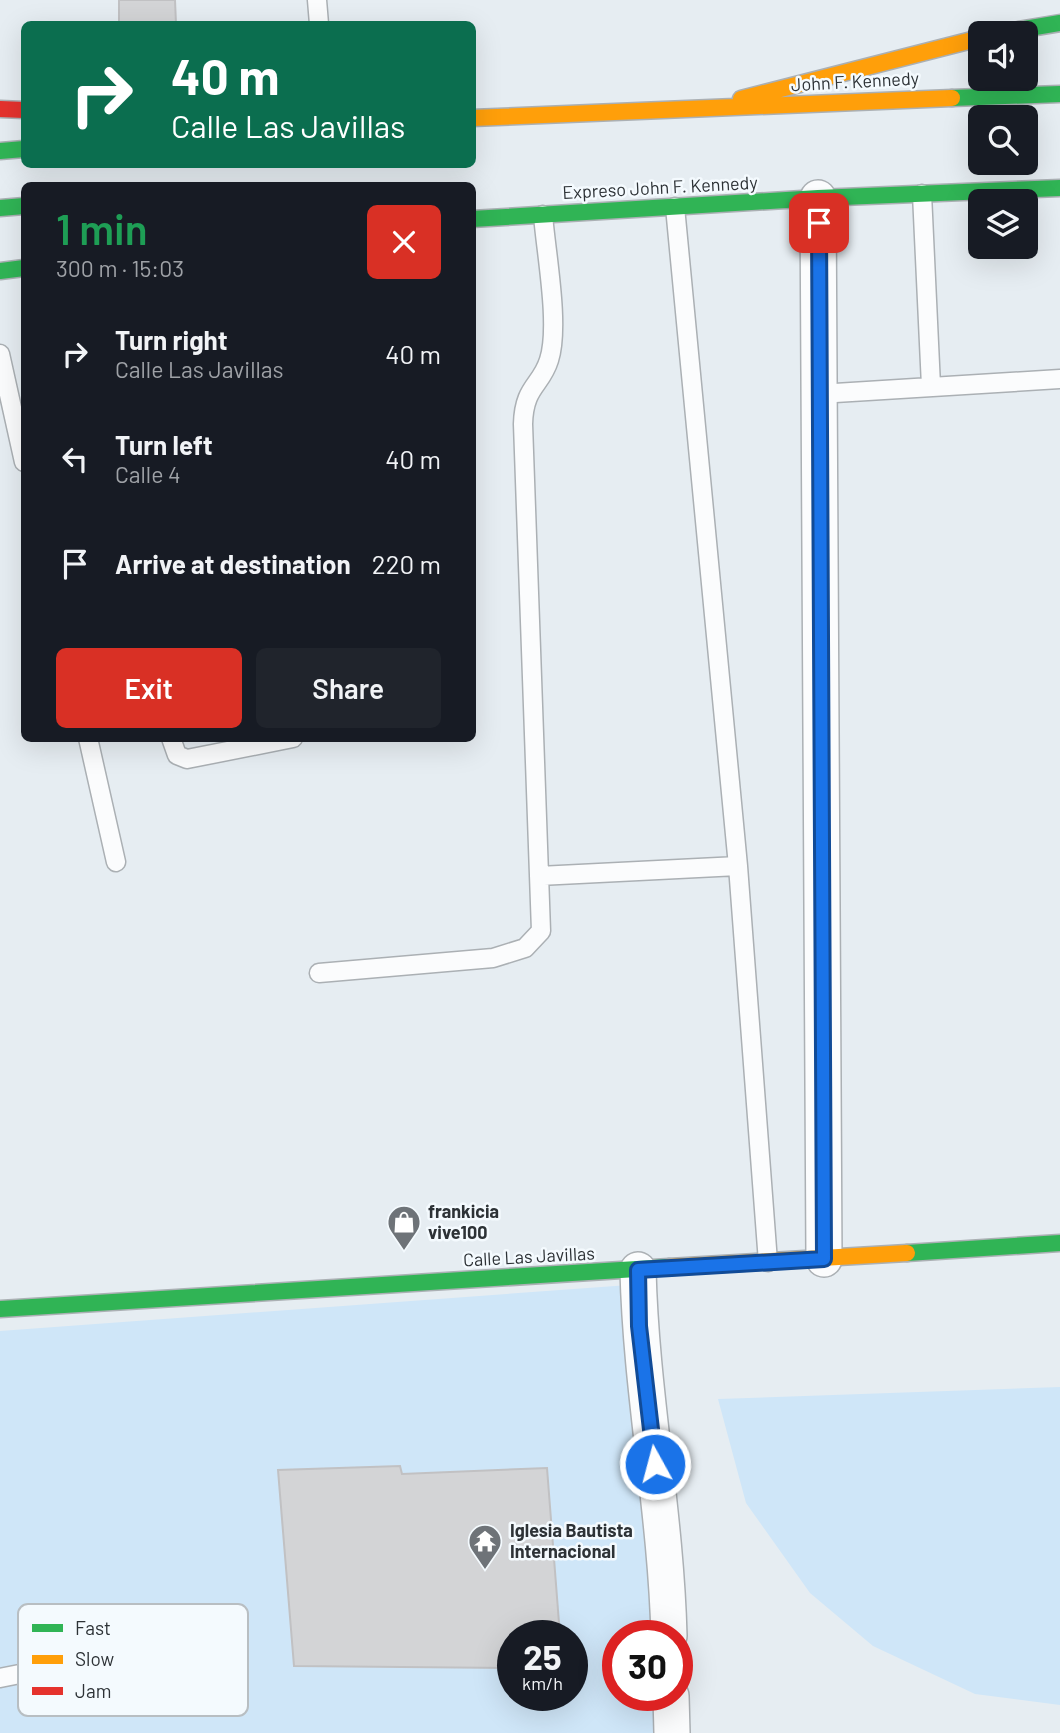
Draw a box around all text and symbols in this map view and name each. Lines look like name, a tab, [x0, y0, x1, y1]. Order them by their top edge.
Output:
map controls	[968, 21, 1038, 259]
button: sound	[968, 21, 1038, 91]
text: 40 m	[171, 46, 279, 105]
icon: right	[56, 49, 147, 140]
street label: John F. Kennedy	[790, 67, 919, 95]
button: search	[968, 105, 1038, 175]
text: Calle Las Javillas	[171, 106, 406, 144]
street label: Expreso John F. Kennedy	[562, 171, 758, 203]
button: layers	[968, 189, 1038, 259]
pin	[789, 193, 849, 253]
text: 1 min	[56, 203, 148, 253]
icon: arrive	[800, 204, 838, 242]
button: close	[367, 205, 441, 279]
text: 300 m · 15:03	[56, 254, 184, 282]
text: Turn right	[115, 324, 228, 355]
icon: right	[56, 335, 94, 373]
text: 40 m	[385, 338, 441, 369]
text: Calle Las Javillas	[115, 355, 284, 383]
text: Turn left	[115, 429, 213, 460]
icon: left	[56, 440, 94, 478]
text: 40 m	[385, 443, 441, 474]
text: Calle 4	[115, 460, 181, 488]
icon: arrive	[56, 545, 94, 583]
text: Arrive at destination	[115, 548, 351, 579]
text: 220 m	[372, 548, 441, 579]
button: Exit	[56, 648, 242, 728]
button: Share	[256, 648, 441, 728]
place label: frankicia vive100	[428, 1200, 499, 1243]
shop icon: frankicia vive100	[385, 1203, 423, 1252]
street label: Calle Las Javillas	[463, 1242, 595, 1270]
position arrow	[618, 1427, 692, 1501]
place label: Iglesia Bautista Internacional	[510, 1519, 633, 1562]
temple icon: Iglesia Bautista Internacional	[466, 1522, 504, 1571]
legend	[18, 1604, 248, 1716]
text: Fast	[75, 1616, 111, 1639]
speed limit sign: 30	[602, 1620, 693, 1711]
text: 25	[523, 1635, 562, 1677]
text: Slow	[75, 1647, 114, 1670]
text: km/h	[522, 1672, 563, 1694]
text: Jam	[75, 1679, 111, 1702]

